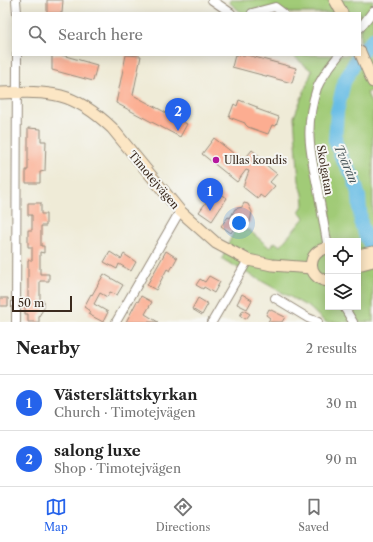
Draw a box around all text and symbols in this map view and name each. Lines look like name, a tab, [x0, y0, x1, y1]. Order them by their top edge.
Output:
search box	[12, 12, 361, 56]
icon: search	[26, 23, 48, 45]
text: Search here	[58, 25, 143, 44]
pin: 2	[165, 98, 191, 131]
water label: Tvärån	[331, 142, 362, 186]
street label: Skolgatan	[314, 144, 336, 196]
street label: Timotejvägen	[126, 148, 183, 212]
place label: Ullas kondis	[224, 153, 287, 167]
marker: Ullas kondis	[211, 155, 221, 165]
pin: 1	[197, 178, 223, 211]
your location	[229, 213, 249, 233]
map controls	[325, 238, 361, 310]
button: locate	[325, 238, 361, 274]
button: layers	[325, 274, 361, 310]
scale bar	[12, 294, 72, 313]
text: 50 m	[18, 296, 44, 310]
text: Nearby	[16, 338, 80, 358]
text: 2 results	[306, 340, 357, 356]
text: Västerslättskyrkan	[54, 385, 197, 404]
text: 1	[26, 395, 32, 411]
text: 30 m	[326, 395, 357, 411]
text: Church · Timotejvägen	[54, 404, 196, 420]
text: salong luxe	[54, 441, 141, 460]
text: 2	[25, 451, 33, 467]
text: 90 m	[326, 451, 357, 467]
text: Shop · Timotejvägen	[54, 460, 181, 476]
tab: Map	[44, 496, 68, 534]
tab: Directions	[156, 496, 210, 534]
tab: Saved	[298, 496, 329, 534]

